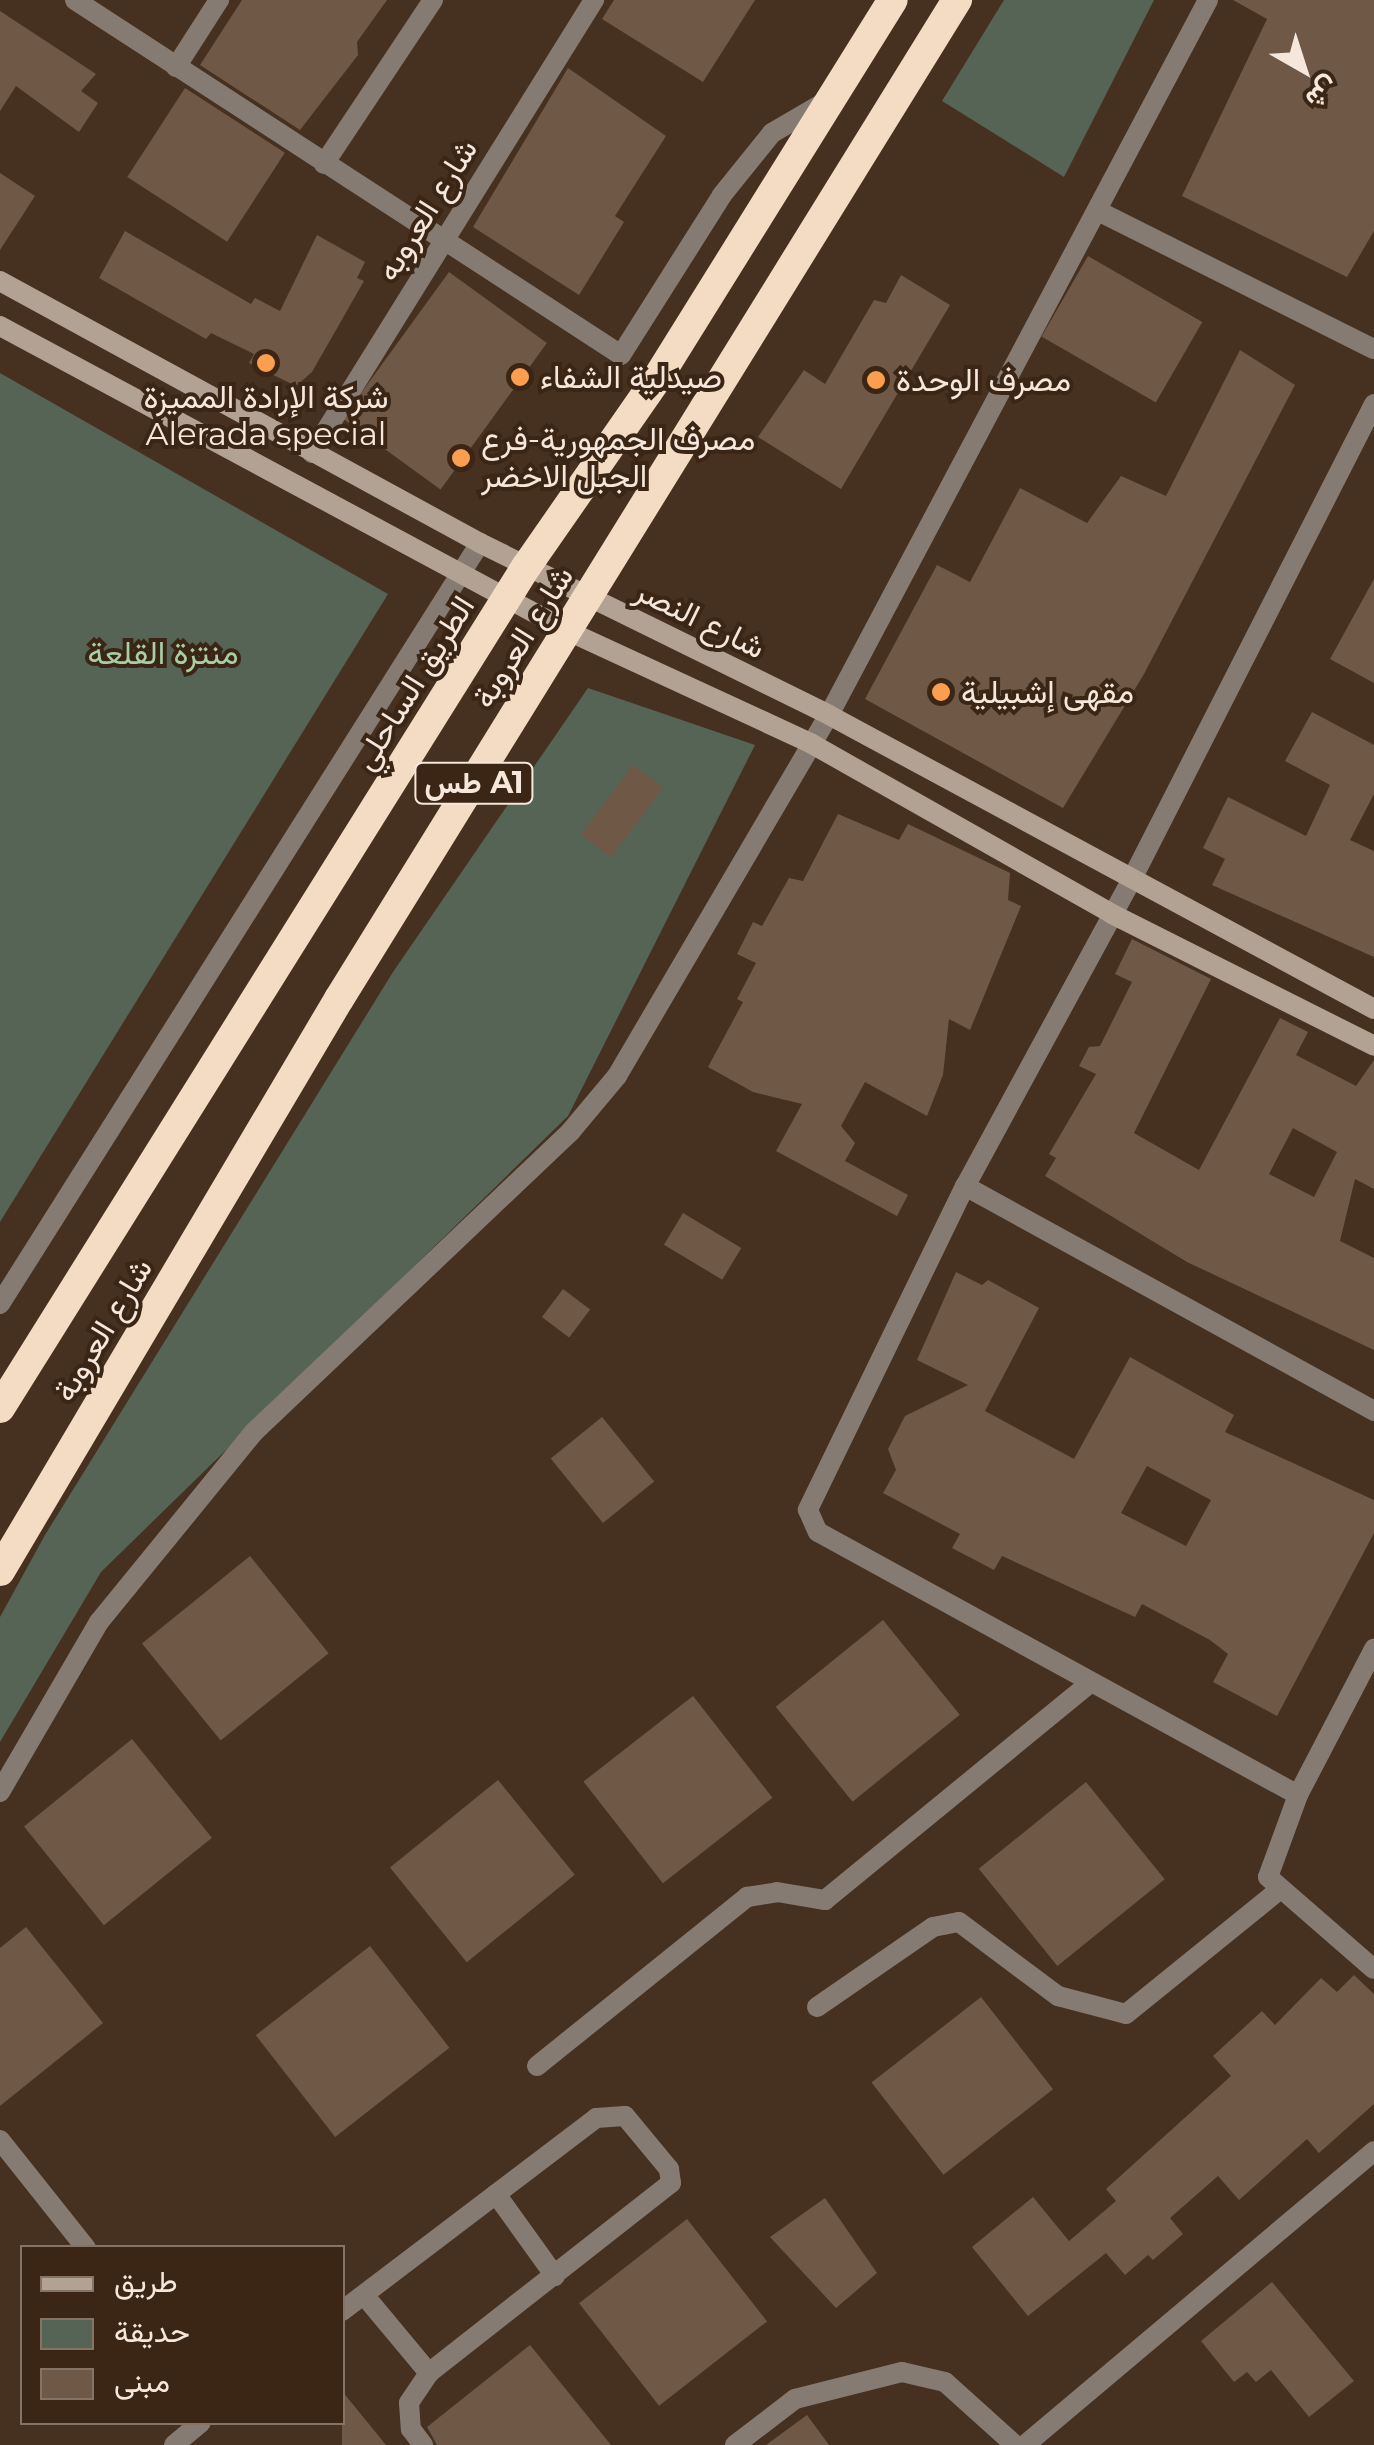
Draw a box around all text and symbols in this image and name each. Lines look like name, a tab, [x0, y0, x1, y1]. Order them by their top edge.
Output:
north arrow	[1254, 20, 1354, 120]
text: ش	[1299, 70, 1347, 117]
street label: شارع العروبه	[368, 132, 486, 288]
marker: شركة الإرادة المميزة Alerada special	[255, 352, 277, 374]
place label: صيدلية الشفاء	[540, 358, 722, 396]
place label: مصرف الوحدة	[896, 361, 1071, 399]
marker: صيدلية الشفاء	[509, 366, 531, 388]
marker: مصرف الوحدة	[865, 369, 887, 391]
place label: شركة الإرادة المميزة Alerada special	[143, 379, 389, 454]
place label: مصرف الجمهورية-فرع الجبل الاخضر	[481, 421, 755, 496]
marker: مصرف الجمهورية-فرع الجبل الاخضر	[450, 447, 472, 469]
street label: شارع العروبة	[464, 559, 582, 715]
street label: شارع النصر	[629, 571, 771, 667]
street label: الطريق الساحلي	[345, 589, 483, 777]
park label: منتزة القلعة	[88, 634, 238, 672]
place label: مقهى إشبيلية	[961, 673, 1134, 711]
marker: مقهى إشبيلية	[930, 681, 952, 703]
road number: طس A1	[414, 758, 534, 808]
street label: شارع العروبة	[45, 1252, 161, 1408]
legend	[20, 2245, 345, 2425]
text: طريق	[114, 2263, 178, 2300]
text: حديقة	[114, 2313, 190, 2350]
text: مبنى	[114, 2363, 170, 2400]

